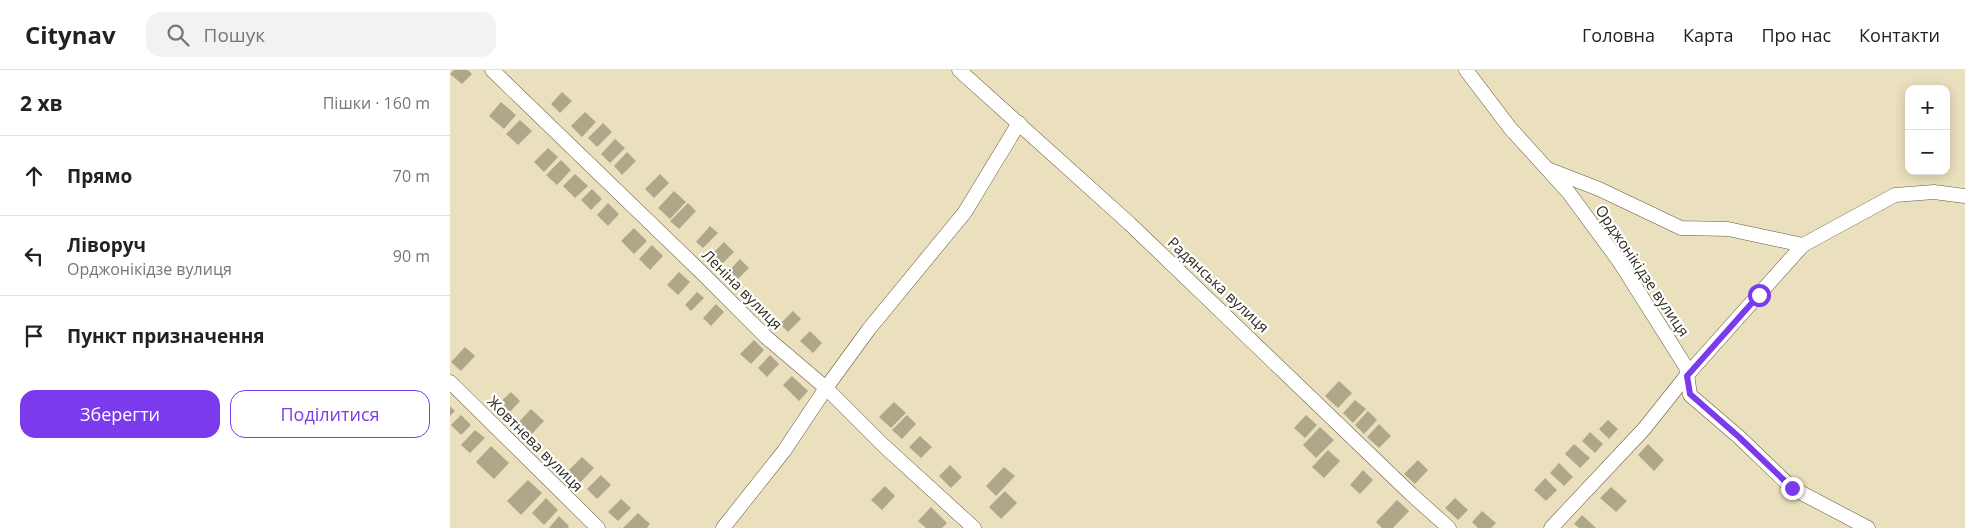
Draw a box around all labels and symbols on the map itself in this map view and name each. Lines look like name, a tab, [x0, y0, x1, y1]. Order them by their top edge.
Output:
street label: Орджонікідзе вулиця	[1591, 201, 1694, 340]
street label: Радянська вулиця	[1164, 232, 1274, 337]
street label: Леніна вулиця	[698, 245, 787, 334]
route start	[1748, 284, 1771, 307]
street label: Жовтнева вулиця	[483, 391, 588, 496]
route end	[1781, 477, 1804, 500]

